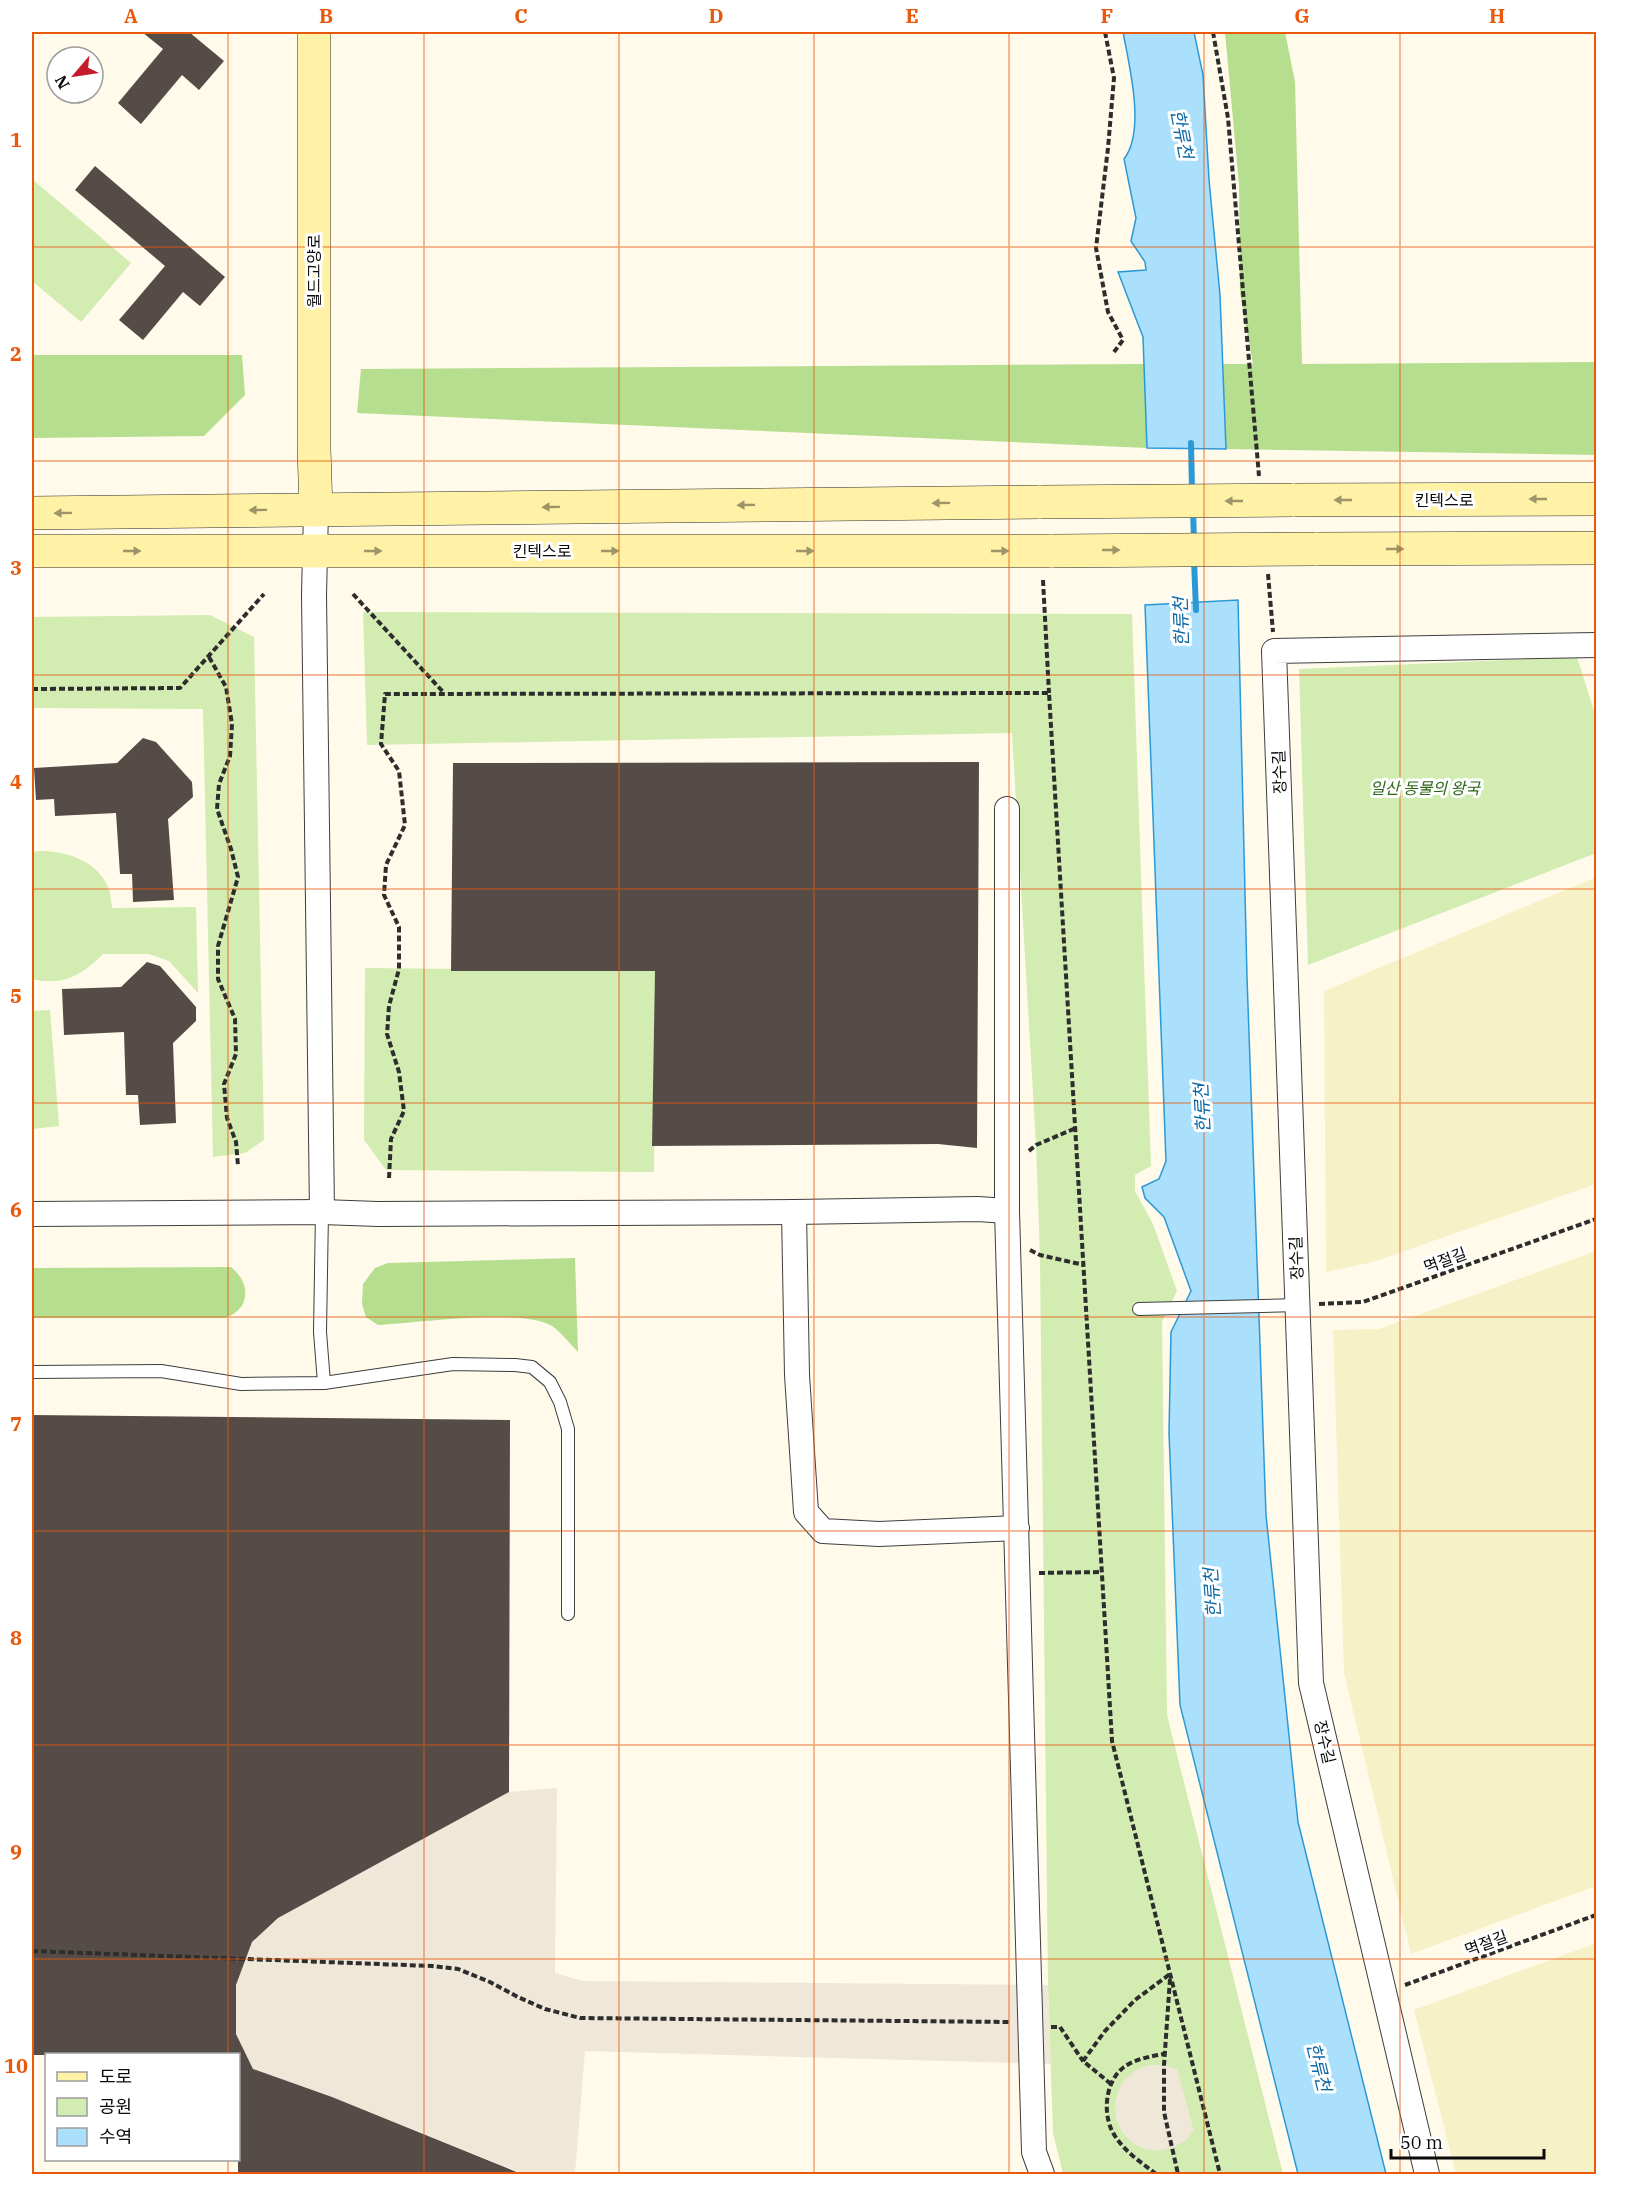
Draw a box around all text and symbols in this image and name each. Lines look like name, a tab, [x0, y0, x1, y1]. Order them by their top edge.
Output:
text: A	[124, 2, 138, 29]
text: B	[319, 2, 333, 29]
text: C	[514, 2, 528, 29]
text: D	[708, 2, 724, 29]
text: E	[905, 2, 919, 29]
text: F	[1101, 2, 1113, 29]
text: G	[1294, 2, 1310, 29]
text: H	[1489, 2, 1505, 29]
north arrow	[45, 45, 105, 105]
text: N	[50, 72, 74, 93]
water label: 한류천	[1166, 107, 1198, 163]
text: 1	[10, 126, 22, 153]
street label: 월드고양로	[304, 234, 324, 308]
text: 2	[10, 340, 22, 367]
street label: 킨텍스로	[1415, 490, 1474, 510]
one-way arrow	[1529, 494, 1548, 504]
one-way arrow	[1334, 495, 1353, 505]
one-way arrow	[1224, 496, 1243, 506]
one-way arrow	[931, 498, 950, 508]
one-way arrow	[736, 500, 755, 510]
one-way arrow	[541, 502, 560, 512]
one-way arrow	[248, 505, 267, 515]
one-way arrow	[53, 508, 72, 517]
street label: 킨텍스로	[513, 541, 572, 561]
one-way arrow	[1385, 544, 1404, 554]
one-way arrow	[1102, 545, 1121, 555]
one-way arrow	[122, 546, 141, 556]
one-way arrow	[363, 546, 382, 556]
one-way arrow	[600, 546, 619, 556]
one-way arrow	[795, 546, 814, 556]
one-way arrow	[990, 546, 1009, 556]
text: 3	[10, 554, 22, 581]
water label: 한류천	[1169, 594, 1193, 647]
street label: 장수길	[1268, 750, 1290, 794]
text: 4	[10, 768, 22, 795]
park label: 일산 동물의 왕국	[1370, 778, 1481, 798]
text: 5	[10, 982, 22, 1009]
water label: 한류천	[1189, 1080, 1215, 1133]
text: 6	[10, 1196, 22, 1223]
street label: 장수길	[1285, 1236, 1307, 1280]
street label: 멱절길	[1421, 1243, 1469, 1277]
text: 7	[10, 1410, 22, 1437]
water label: 한류천	[1199, 1565, 1225, 1619]
text: 8	[10, 1624, 22, 1651]
street label: 장수길	[1310, 1718, 1340, 1766]
text: 9	[10, 1838, 22, 1865]
street label: 멱절길	[1462, 1926, 1510, 1960]
water label: 한류천	[1302, 2040, 1337, 2096]
text: 10	[4, 2052, 28, 2079]
legend	[45, 2053, 240, 2161]
text: 도로	[99, 2065, 132, 2088]
text: 공원	[99, 2095, 132, 2118]
scale bar	[1391, 2122, 1544, 2160]
text: 수역	[99, 2125, 132, 2148]
text: 50 m	[1400, 2131, 1443, 2154]

